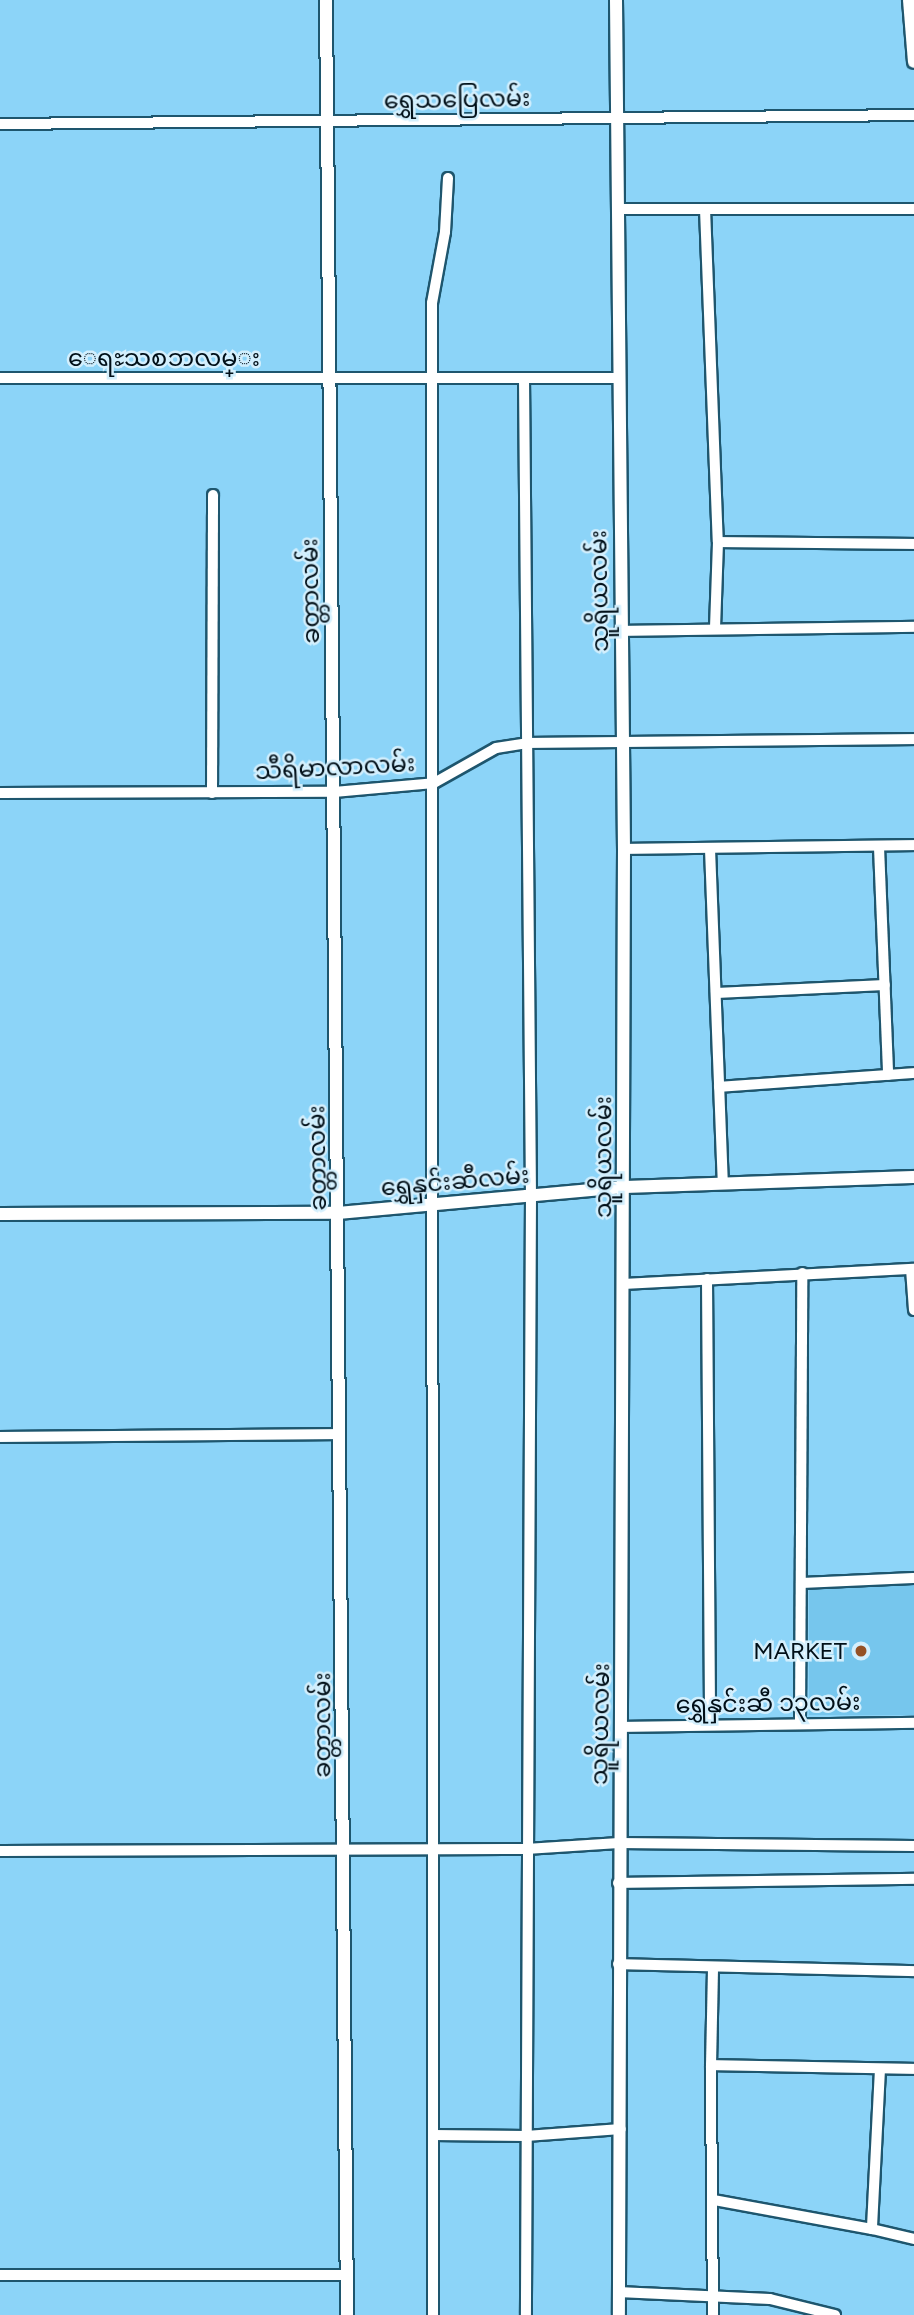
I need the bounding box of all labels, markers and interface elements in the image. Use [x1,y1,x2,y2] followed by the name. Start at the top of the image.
[383,83,531,115] street label: ရွှေသပြေလမ်း
[68,344,260,372] street label: ေရႊသစၥာလမ္း
[584,530,614,652] street label: သူရိယလမ်း
[295,538,325,644] street label: ခတ္တာလမ်း
[254,748,416,786] street label: သီရိမာလာလမ်း
[589,1096,617,1218] street label: သူရိယလမ်း
[302,1105,332,1211] street label: ခတ္တာလမ်း
[380,1160,530,1202] street label: ရွှေနှင်းဆီလမ်း
[753,1637,847,1665] place label: MARKET
[853,1643,869,1659] marker: MARKET
[585,1663,615,1785] street label: သူရိယလမ်း
[308,1672,336,1778] street label: ခတ္တာလမ်း
[675,1687,861,1719] street label: ရွှေနှင်းဆီ ၁၃လမ်း

